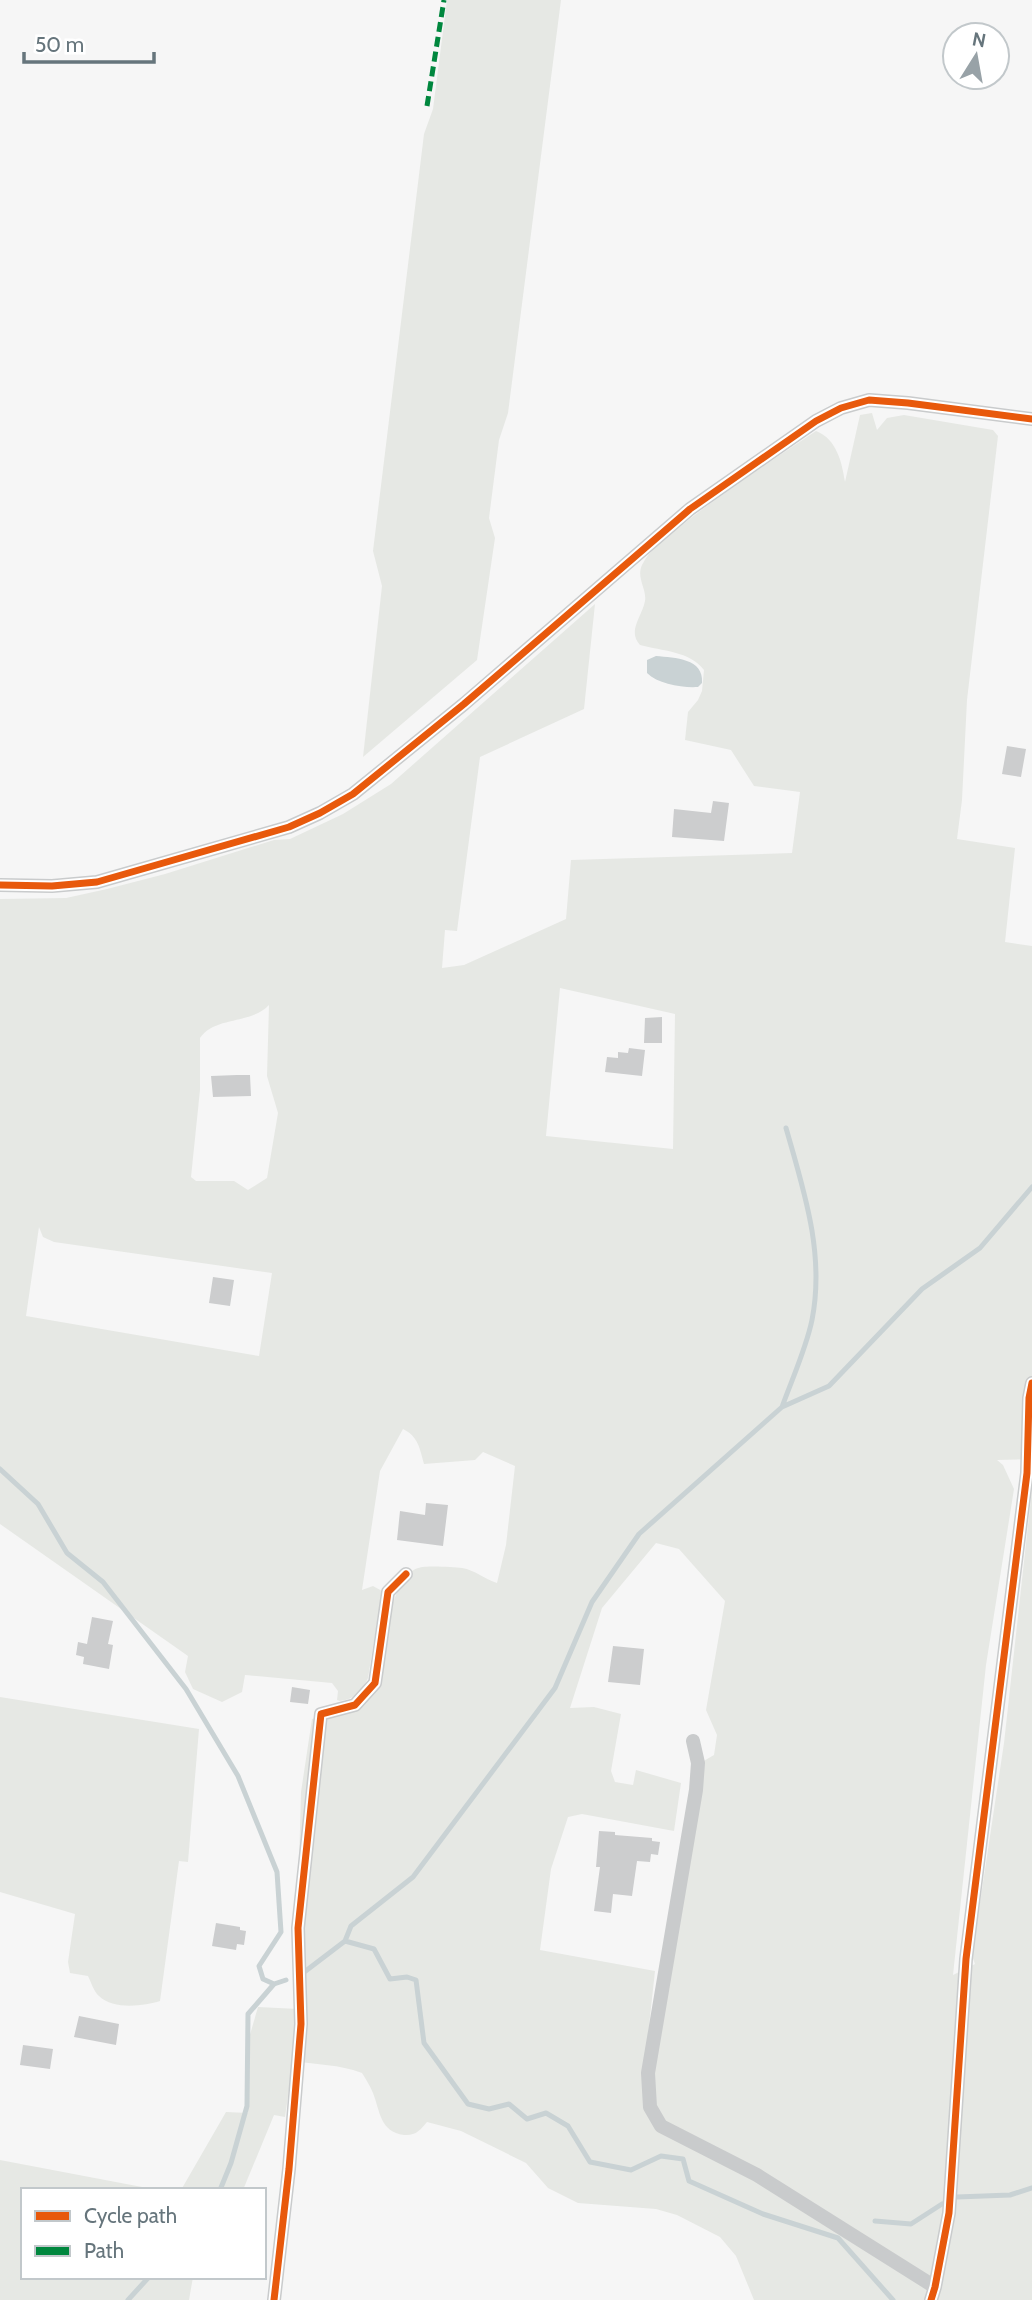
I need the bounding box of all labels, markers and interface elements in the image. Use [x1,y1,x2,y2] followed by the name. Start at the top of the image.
[24,21,154,65] scale bar
[941,21,1011,91] north arrow
[970,27,988,52] text: N
[35,32,84,57] text: 50 m
[21,2188,266,2279] legend
[84,2203,177,2228] text: Cycle path
[84,2238,124,2263] text: Path

